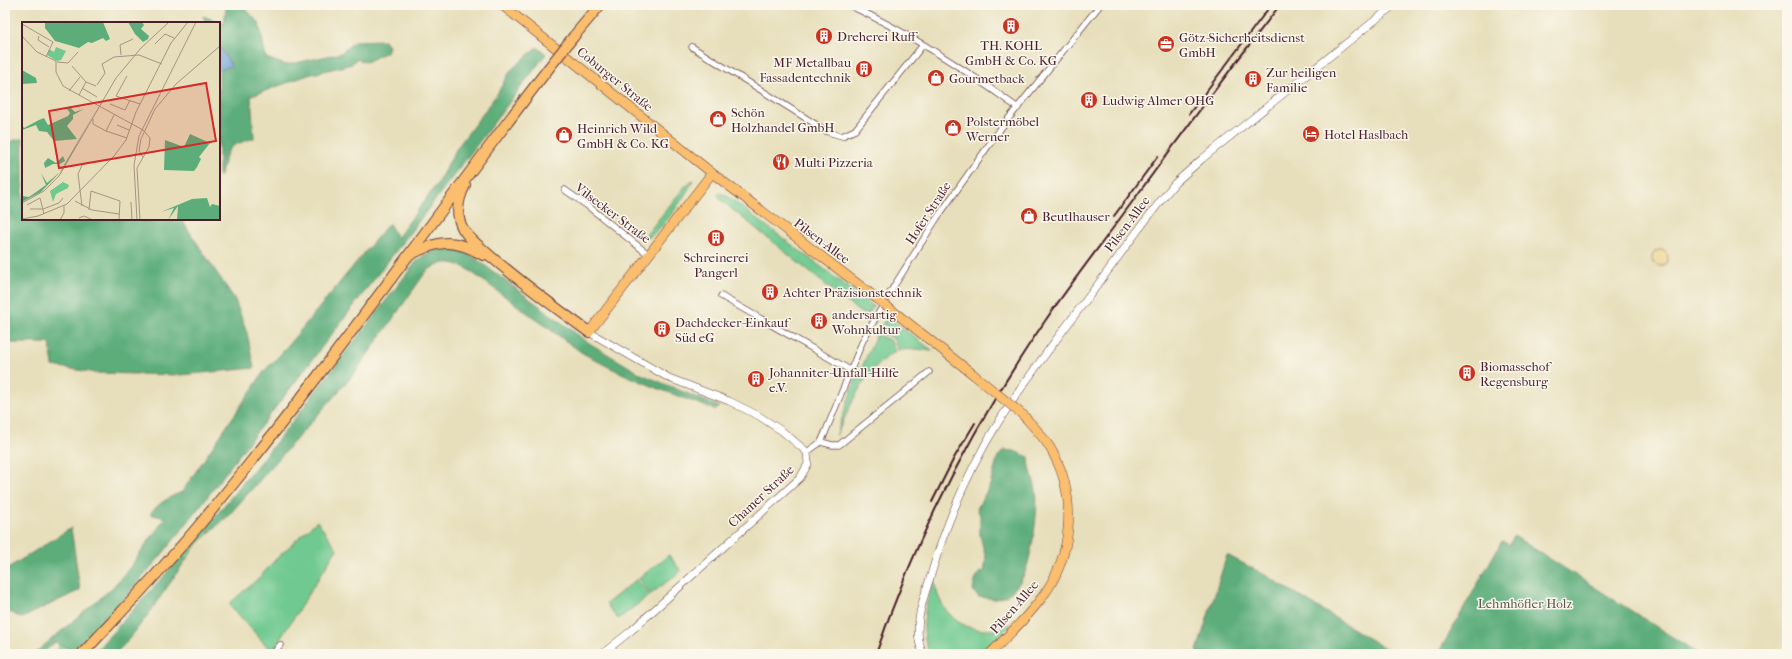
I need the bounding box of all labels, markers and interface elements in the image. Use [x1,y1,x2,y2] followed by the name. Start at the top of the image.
[1001,16,1021,36] building icon: TH. KOHL GmbH & Co. KG
[22,22,220,220] inset map
[814,26,834,46] building icon: Dreherei Ruff
[837,29,919,44] place label: Dreherei Ruff
[1179,30,1305,60] place label: Götz-Sicherheitsdienst GmbH
[1156,34,1176,54] office icon: Götz-Sicherheitsdienst GmbH
[965,38,1057,68] place label: TH. KOHL GmbH & Co. KG
[574,44,656,114] street label: Coburger Straße
[759,55,852,85] place label: MF Metallbau Fassadentechnik
[854,59,874,79] building icon: MF Metallbau Fassadentechnik
[1266,65,1337,95] place label: Zur heiligen Familie
[926,68,946,88] shop icon: Gourmetback
[1243,69,1263,89] building icon: Zur heiligen Familie
[949,71,1025,86] place label: Gourmetback
[1079,90,1099,110] building icon: Ludwig Almer OHG
[1102,93,1214,108] place label: Ludwig Almer OHG
[731,105,834,135] place label: Schön Holzhandel GmbH
[708,109,728,129] shop icon: Schön Holzhandel GmbH
[965,114,1040,144] place label: Polstermöbel Werner
[943,118,963,138] shop icon: Polstermöbel Werner
[577,121,669,151] place label: Heinrich Wild GmbH & Co. KG
[1301,124,1321,144] hotel icon: Hotel Haslbach
[554,125,574,145] shop icon: Heinrich Wild GmbH & Co. KG
[1324,127,1409,142] place label: Hotel Haslbach
[771,152,791,172] restaurant icon: Multi Pizzeria
[794,155,874,170] place label: Multi Pizzeria
[902,178,954,247] street label: Hofer Straße
[572,179,654,247] street label: Vilsecker Straße
[1101,193,1153,255] street label: Pilsen-Allee
[1019,206,1039,226] shop icon: Beutlhauser
[1042,209,1110,224] place label: Beutlhauser
[791,215,853,267] street label: Pilsen-Allee
[706,228,726,248] building icon: Schreinerei Pangerl
[683,250,749,280] place label: Schreinerei Pangerl
[760,282,780,302] building icon: Achter Präzisionstechnik
[782,285,922,300] place label: Achter Präzisionstechnik
[831,307,901,337] place label: andersartig Wohnkultur
[809,311,829,331] building icon: andersartig Wohnkultur
[675,315,791,345] place label: Dachdecker-Einkauf Süd eG
[652,319,672,339] building icon: Dachdecker-Einkauf Süd eG
[1480,359,1552,389] place label: Biomassehof Regensburg
[1457,363,1477,383] building icon: Biomassehof Regensburg
[768,365,900,395] place label: Johanniter-Unfall-Hilfe e.V.
[746,369,766,389] building icon: Johanniter-Unfall-Hilfe e.V.
[725,461,797,530] street label: Chamer Straße
[987,577,1042,637] street label: Pilsen-Allee
[1478,596,1572,611] park label: Lehmhöfler Holz

